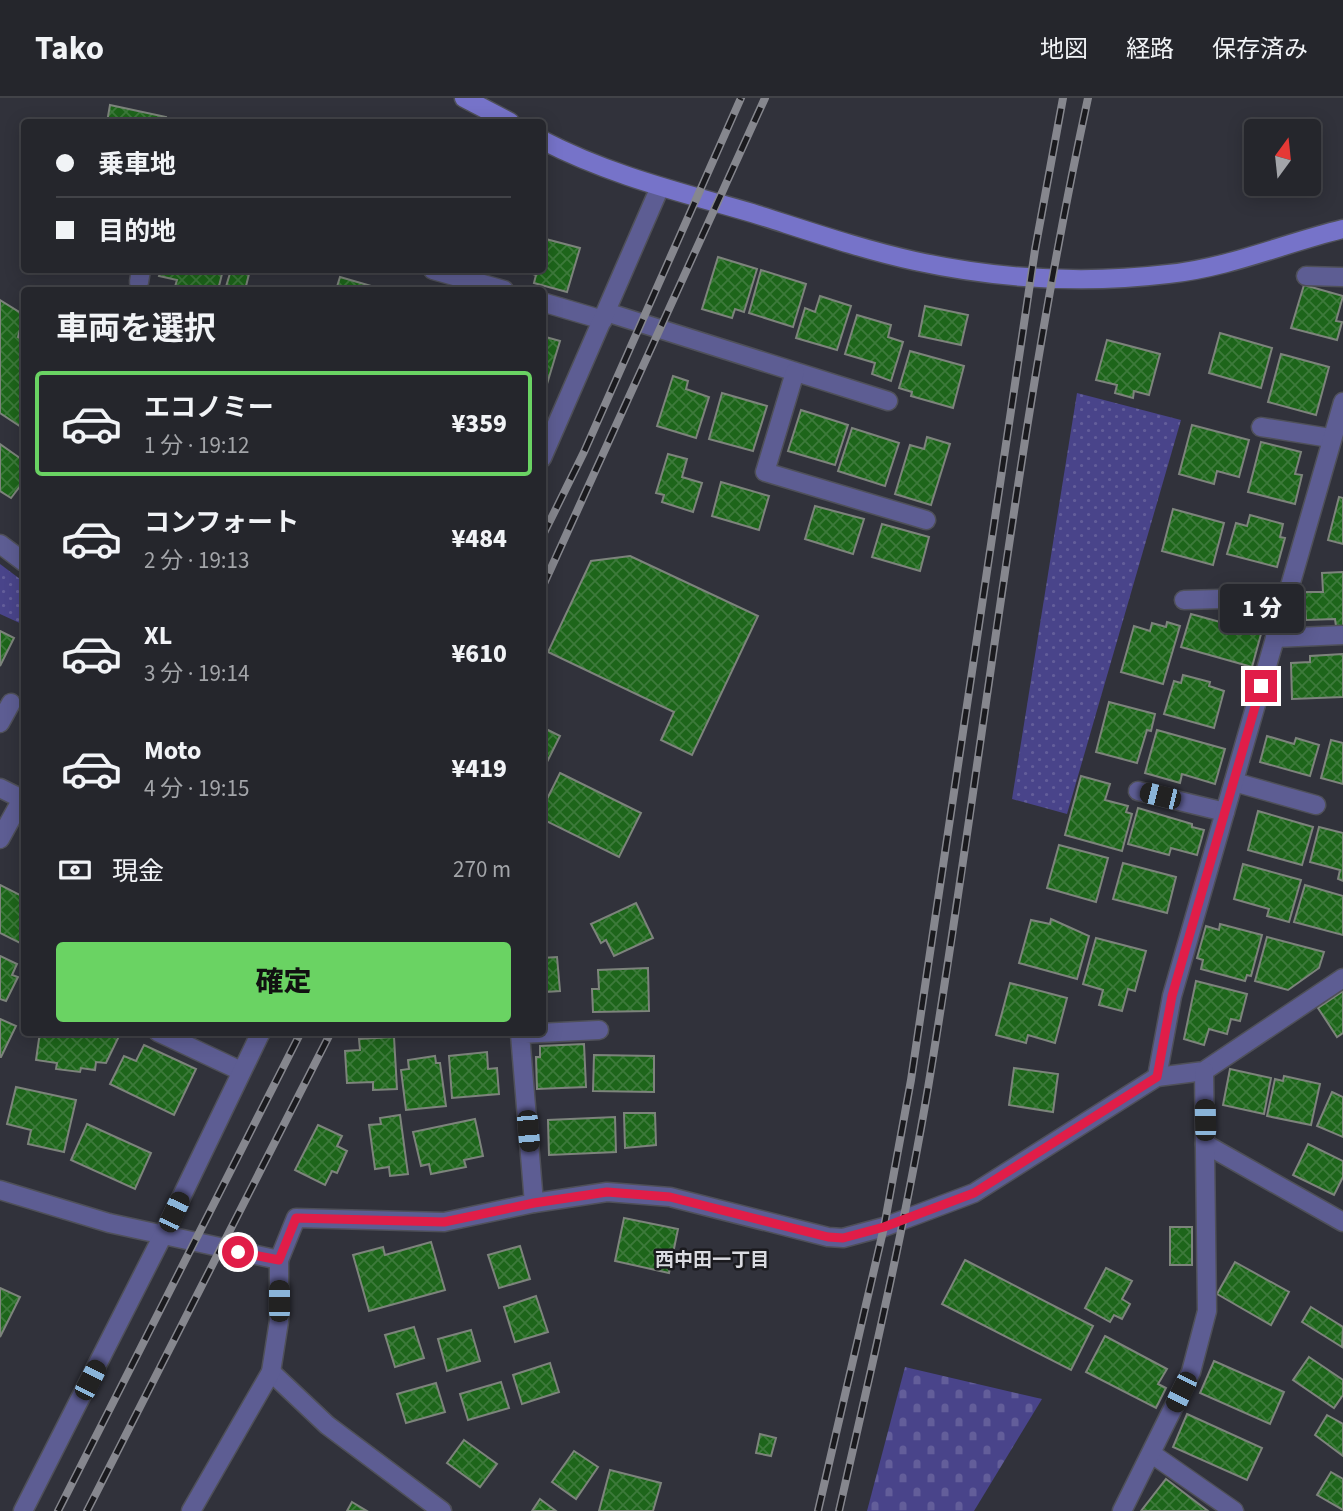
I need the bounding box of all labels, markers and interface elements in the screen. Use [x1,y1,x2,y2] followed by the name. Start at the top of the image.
[35,25,104,72] text: Tako
[1040,32,1088,67] text: 地図
[1126,32,1174,67] text: 経路
[1212,32,1308,67] text: 保存済み
[1244,119,1321,196] north arrow
[1244,119,1321,196] map controls
[98,146,176,183] text: 乗車地
[98,213,176,250] text: 目的地
[56,306,216,352] text: 車両を選択
[144,389,274,426] text: エコノミー
[60,392,123,455] icon: car
[451,405,507,442] text: ¥359
[144,429,249,462] text: 1 分 · 19:12
[144,504,299,541] text: コンフォート
[60,507,123,570] icon: car
[451,520,507,557] text: ¥484
[144,544,249,577] text: 2 分 · 19:13
[1219,584,1303,634] callout: 1 分
[1242,592,1282,625] text: 1 分
[144,617,172,654] text: XL
[60,622,123,685] icon: car
[451,635,507,672] text: ¥610
[144,657,249,690] text: 3 分 · 19:14
[1245,670,1277,702] route end
[144,732,201,769] text: Moto
[60,737,123,800] icon: car
[451,750,507,787] text: ¥419
[144,772,249,805] text: 4 分 · 19:15
[1138,781,1183,811] car
[56,851,94,889] icon: cash
[112,853,164,890] text: 現金
[453,853,511,886] text: 270 m
[56,942,511,1022] button: 確定
[1195,1099,1216,1141] car
[516,1109,541,1153] car
[156,1189,193,1235] car
[222,1236,254,1268] route start
[655,1247,769,1274] district label: 西中田一丁目
[269,1280,290,1322] car
[72,1357,109,1403] car
[1163,1369,1200,1415] car

